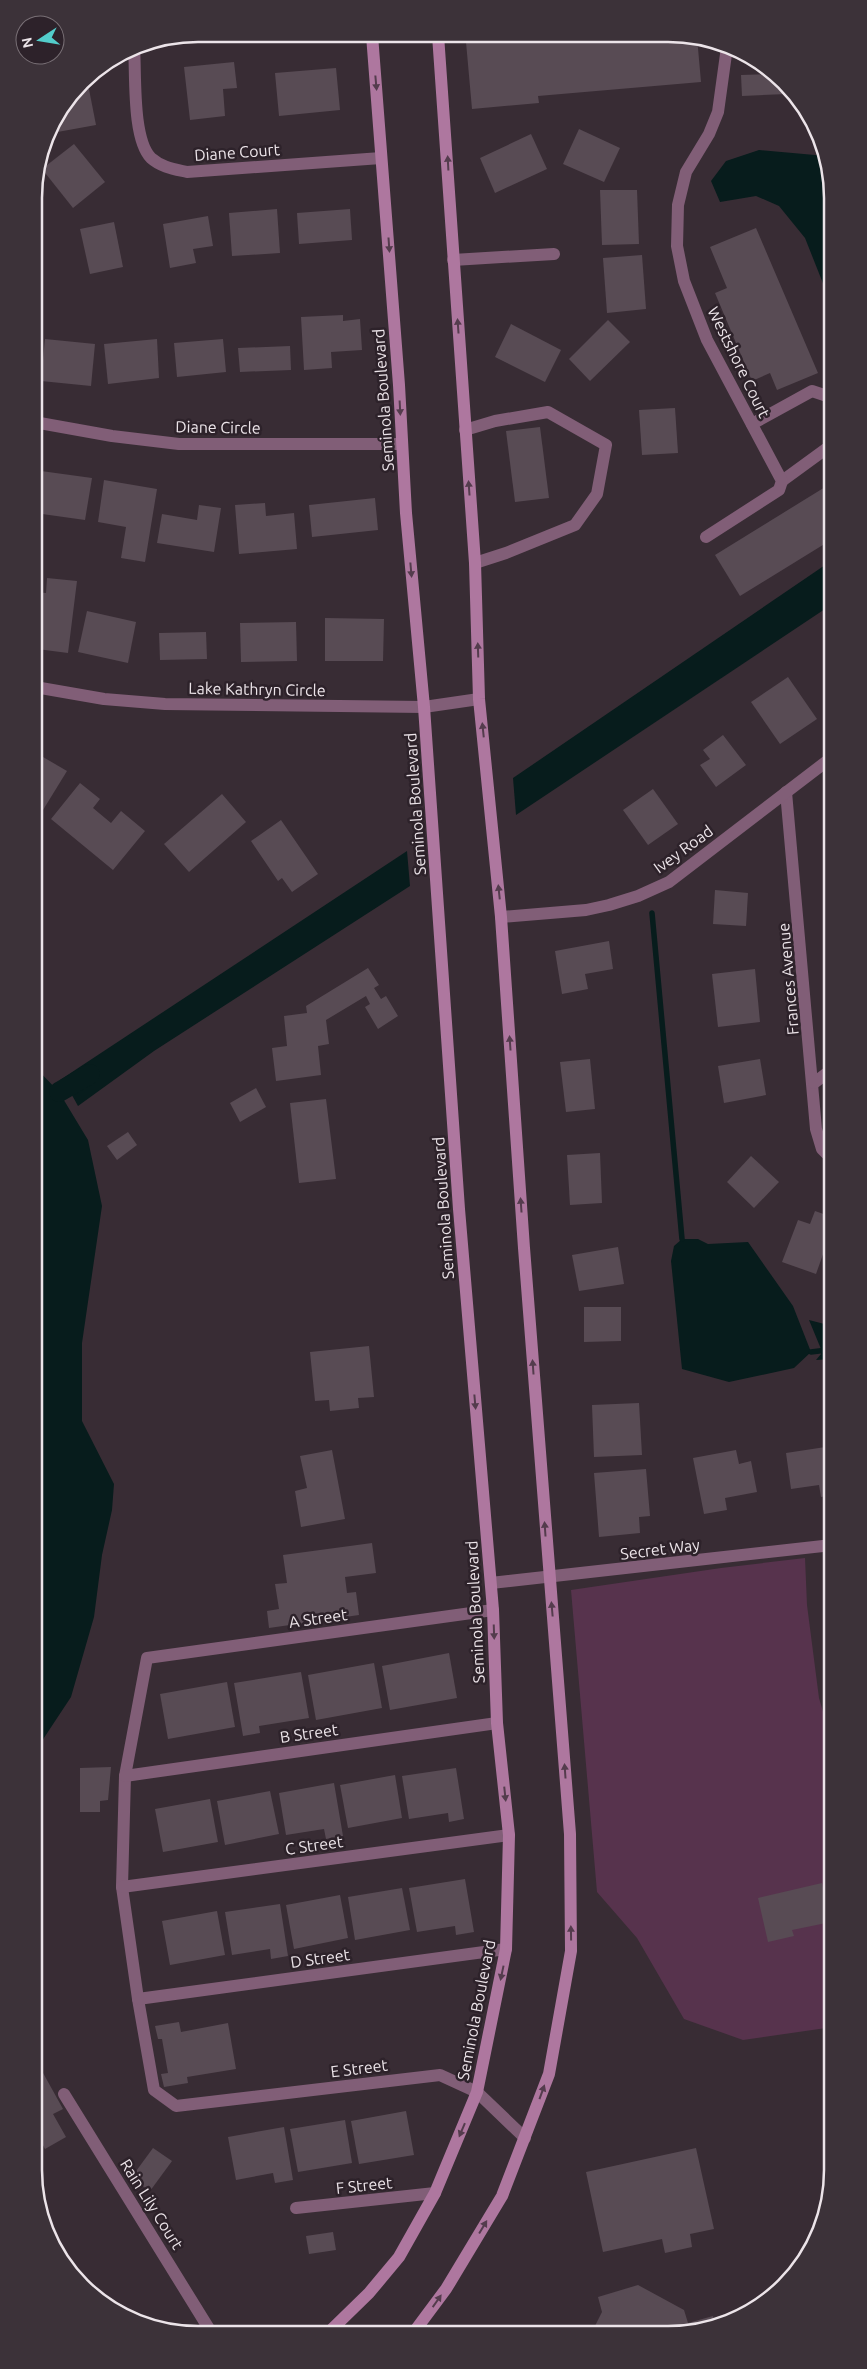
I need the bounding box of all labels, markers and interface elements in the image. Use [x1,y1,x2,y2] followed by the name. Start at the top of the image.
[15,15,65,65] north arrow
[18,36,36,49] text: N
[373,76,381,92] one-way arrow
[194,140,281,164] street label: Diane Court
[443,155,451,171] one-way arrow
[385,238,393,254] one-way arrow
[704,304,774,421] street label: Westshore Court
[453,317,461,333] one-way arrow
[369,328,397,472] street label: Seminola Boulevard
[397,400,405,416] one-way arrow
[175,417,261,437] street label: Diane Circle
[465,479,473,495] one-way arrow
[407,562,415,578] one-way arrow
[473,642,481,658] one-way arrow
[188,679,326,699] street label: Lake Kathryn Circle
[478,722,486,738] one-way arrow
[401,732,429,876] street label: Seminola Boulevard
[650,821,716,877] street label: Ivey Road
[495,884,503,900] one-way arrow
[774,922,802,1036] street label: Frances Avenue
[506,1035,514,1051] one-way arrow
[429,1136,457,1280] street label: Seminola Boulevard
[517,1197,525,1213] one-way arrow
[529,1359,537,1375] one-way arrow
[472,1395,480,1411] one-way arrow
[541,1521,549,1537] one-way arrow
[619,1535,701,1563] street label: Secret Way
[462,1540,488,1684] street label: Seminola Boulevard
[548,1600,556,1616] one-way arrow
[288,1605,349,1631] street label: A Street
[490,1624,498,1640] one-way arrow
[279,1720,340,1746] street label: B Street
[560,1762,568,1778] one-way arrow
[501,1786,509,1802] one-way arrow
[284,1832,345,1858] street label: C Street
[567,1925,575,1941] one-way arrow
[454,1938,498,2082] street label: Seminola Boulevard
[289,1945,351,1971] street label: D Street
[497,1965,505,1981] one-way arrow
[329,2055,389,2080] street label: E Street
[538,2084,546,2099] one-way arrow
[457,2123,465,2137] one-way arrow
[117,2156,187,2253] street label: Rain Lily Court
[335,2173,394,2197] street label: F Street
[479,2221,488,2234] one-way arrow
[432,2294,442,2308] one-way arrow

